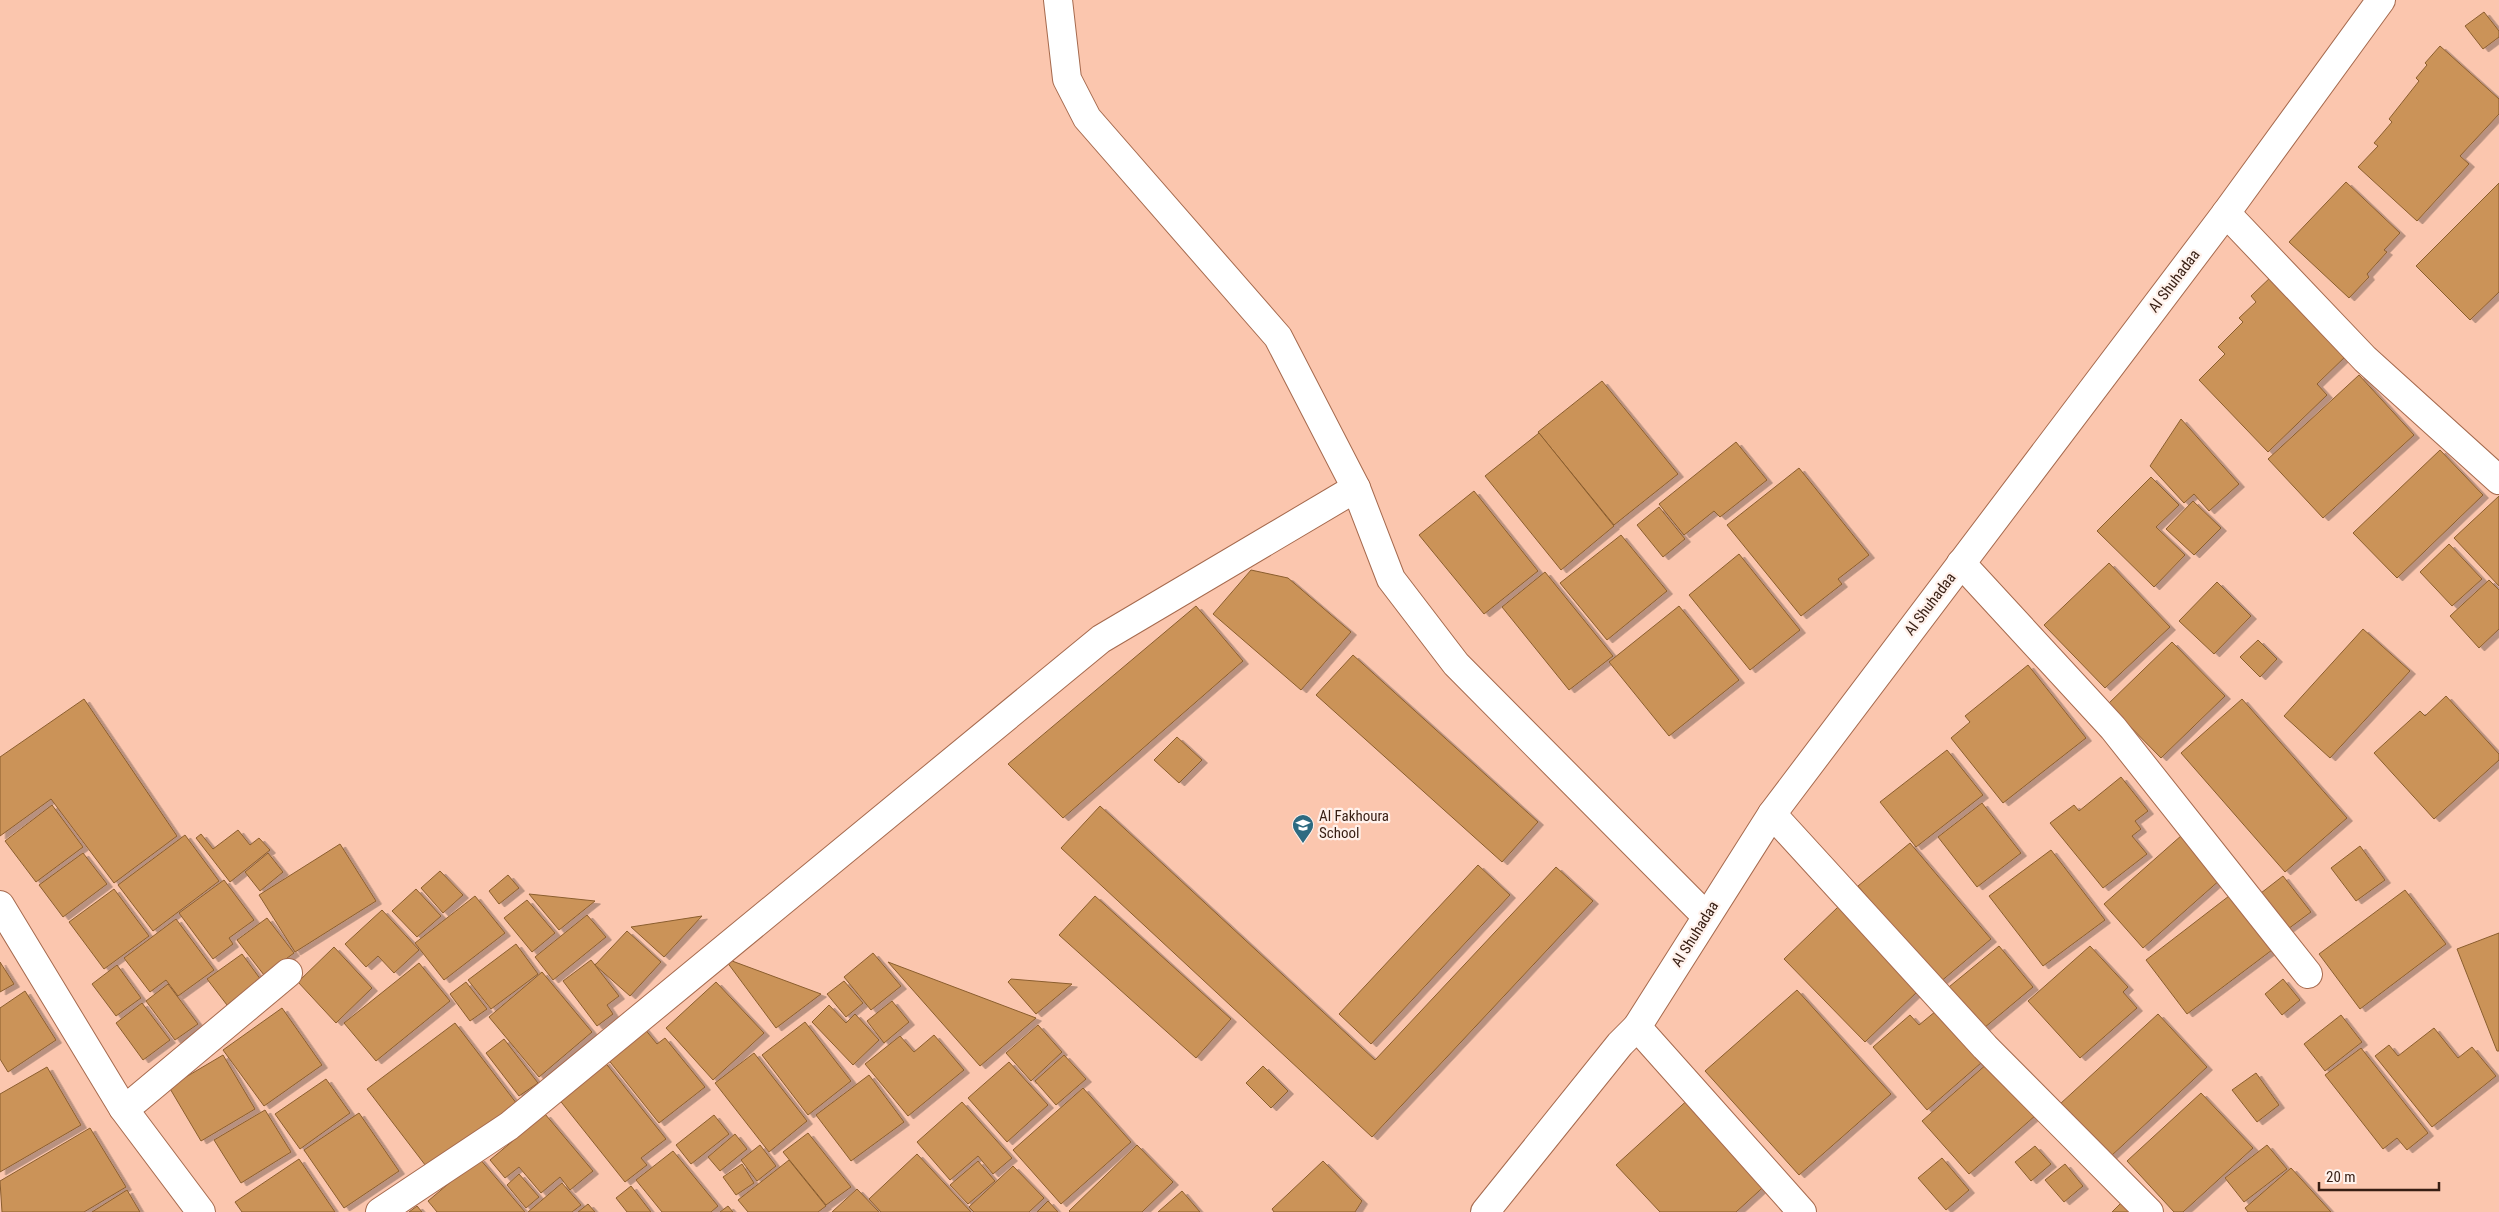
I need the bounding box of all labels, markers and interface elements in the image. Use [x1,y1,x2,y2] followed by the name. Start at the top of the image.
[2145,246,2203,316] street label: Al Shuhadaa
[1901,569,1959,639] street label: Al Shuhadaa
[1319,807,1389,842] place label: Al Fakhoura School
[1291,813,1315,844] school or university icon: Al Fakhoura School
[1668,898,1722,970] street label: Al Shuhadaa
[2319,1160,2439,1192] scale bar
[2326,1168,2356,1186] text: 20 m

